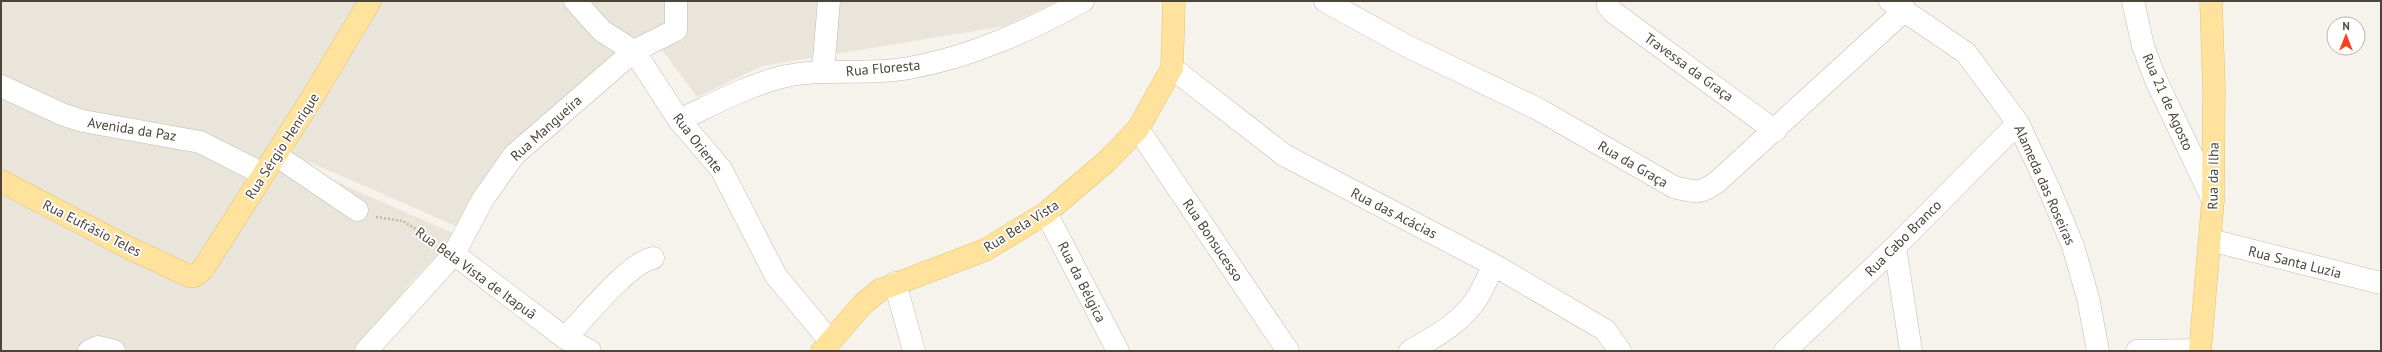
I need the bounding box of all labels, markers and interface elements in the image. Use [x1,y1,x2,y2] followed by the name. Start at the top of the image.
[2326,16,2366,56] north arrow
[2342,19,2350,33] text: N
[1641,29,1737,105] street label: Travessa da Graça
[2139,51,2197,153] street label: Rua 21 de Agosto
[845,56,921,80] street label: Rua Floresta
[241,89,323,203] street label: Rua Sérgio Henrique
[507,91,585,165] street label: Rua Mangueira
[669,109,727,177] street label: Rua Oriente
[86,113,178,145] street label: Avenida da Paz
[2010,122,2080,248] street label: Alameda das Roseiras
[1595,137,1671,191] street label: Rua da Graça
[2203,142,2223,210] street label: Rua da Ilha
[1348,184,1440,242] street label: Rua das Acácias
[40,195,144,261] street label: Rua Eufrãsio Teles
[1179,195,1247,285] street label: Rua Bonsucesso
[980,196,1062,256] street label: Rua Bela Vista
[1861,196,1945,280] street label: Rua Cabo Branco
[412,223,540,323] street label: Rua Bela Vista de Itapuã
[1054,238,1110,326] street label: Rua da Bélgica
[2247,242,2343,282] street label: Rua Santa Luzia

